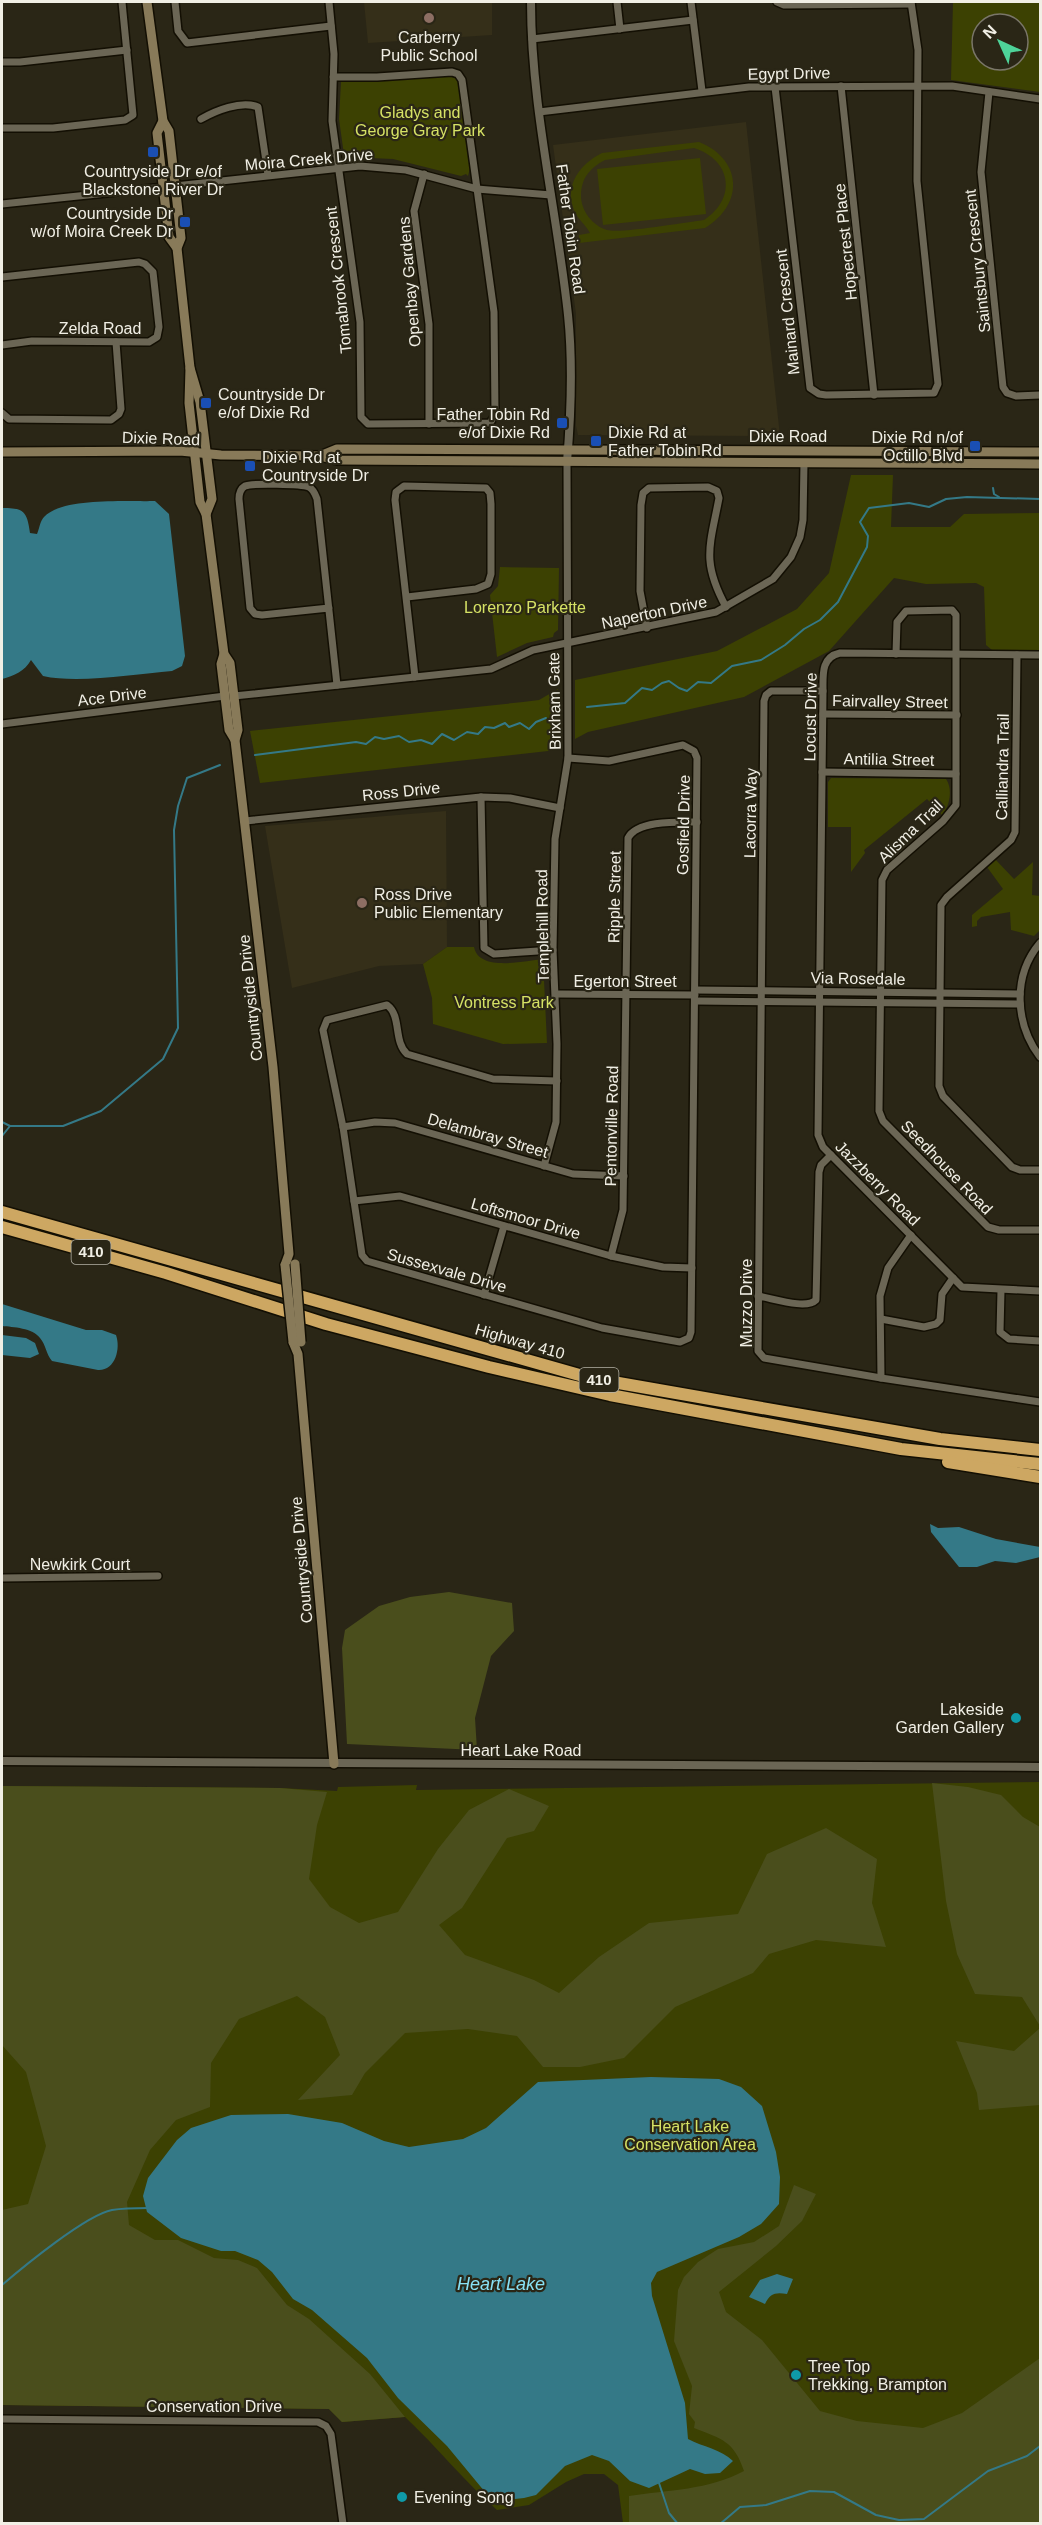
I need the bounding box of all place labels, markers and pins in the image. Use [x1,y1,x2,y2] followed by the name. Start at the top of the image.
[422,11,436,25] marker: Carberry Public School
[381,29,477,64] place label: Carberry Public School
[146,145,160,159] marker: Countryside Dr e/of Blackstone River Dr
[82,163,224,198] place label: Countryside Dr e/of Blackstone River Dr
[30,205,174,240] place label: Countryside Dr w/of Moira Creek Dr
[178,215,192,229] marker: Countryside Dr w/of Moira Creek Dr
[218,386,325,421] place label: Countryside Dr e/of Dixie Rd
[199,396,213,410] marker: Countryside Dr e/of Dixie Rd
[436,406,550,441] place label: Father Tobin Rd e/of Dixie Rd
[555,416,569,430] marker: Father Tobin Rd e/of Dixie Rd
[608,424,722,459] place label: Dixie Rd at Father Tobin Rd
[871,429,964,464] place label: Dixie Rd n/of Octillo Blvd
[589,434,603,448] marker: Dixie Rd at Father Tobin Rd
[968,439,982,453] marker: Dixie Rd n/of Octillo Blvd
[262,449,369,484] place label: Dixie Rd at Countryside Dr
[243,459,257,473] marker: Dixie Rd at Countryside Dr
[374,886,503,921] place label: Ross Drive Public Elementary
[355,896,369,910] marker: Ross Drive Public Elementary
[896,1701,1004,1736] place label: Lakeside Garden Gallery
[1009,1711,1023,1725] marker: Lakeside Garden Gallery
[808,2358,947,2393] place label: Tree Top Trekking, Brampton
[789,2368,803,2382] marker: Tree Top Trekking, Brampton
[414,2489,514,2506] place label: Evening Song
[395,2490,409,2504] marker: Evening Song

